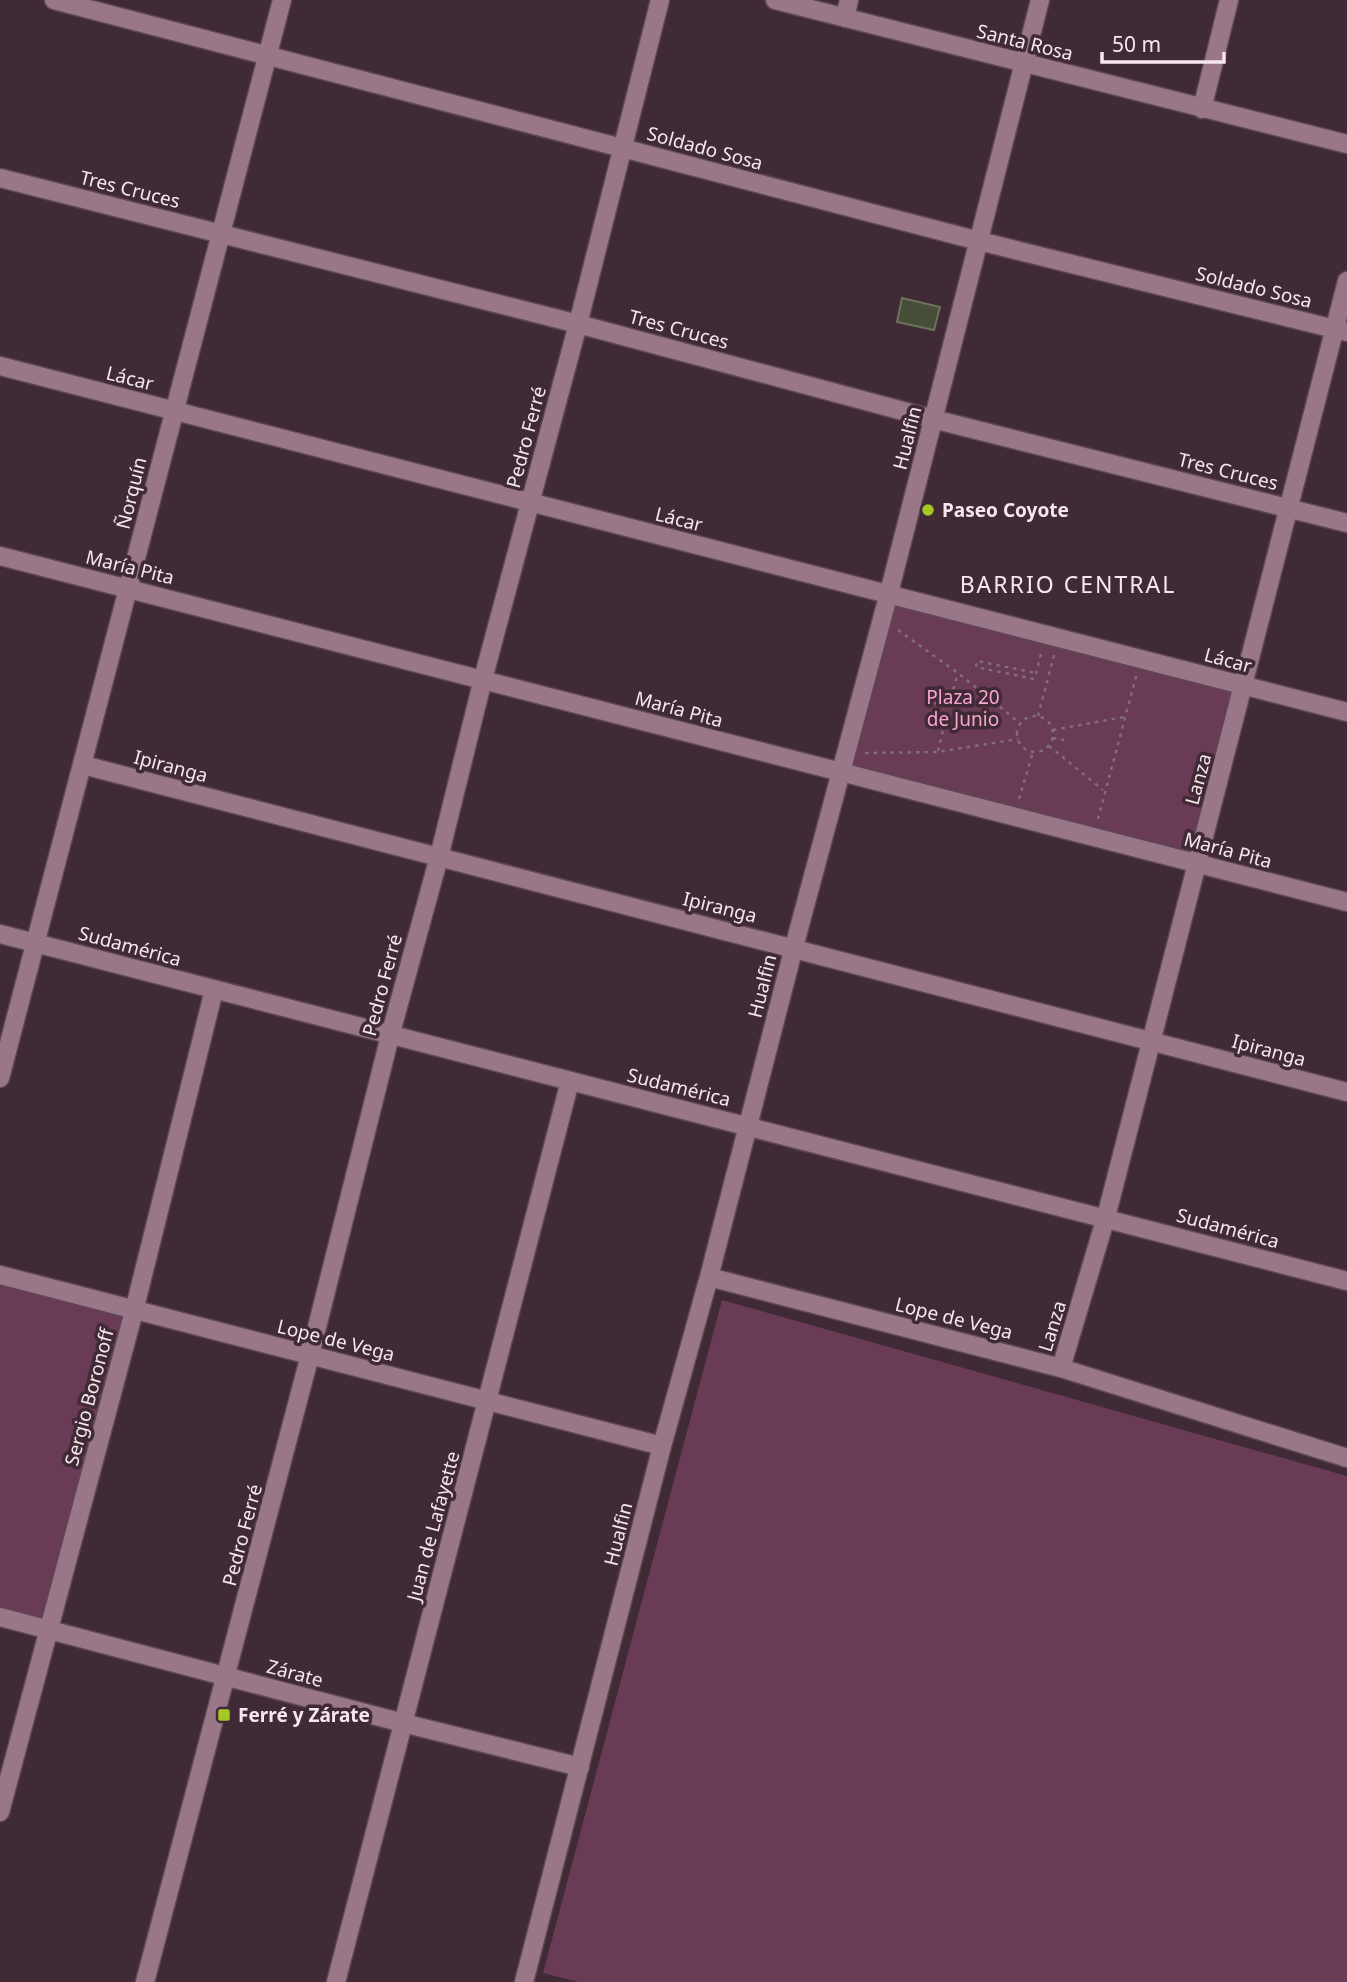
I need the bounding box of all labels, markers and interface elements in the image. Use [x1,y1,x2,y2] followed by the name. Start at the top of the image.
[974,17,1076,67] street label: Santa Rosa
[1102,21,1224,65] scale bar
[1112,30,1161,58] text: 50 m
[644,120,766,176] street label: Soldado Sosa
[77,164,183,214] street label: Tres Cruces
[1193,260,1315,314] street label: Soldado Sosa
[626,303,732,355] street label: Tres Cruces
[103,360,157,396] street label: Lácar
[500,383,552,491] street label: Pedro Ferré
[887,404,927,472] street label: Hualfin
[1175,446,1281,496] street label: Tres Cruces
[109,454,153,532] street label: Ñorquín
[942,497,1069,523] place label: Paseo Coyote
[652,501,706,537] street label: Lácar
[920,502,936,518] marker: Paseo Coyote
[83,543,177,591] street label: María Pita
[960,568,1176,600] district label: BARRIO CENTRAL
[1201,641,1255,679] street label: Lácar
[926,684,1000,732] park label: Plaza 20 de Junio
[632,685,726,733] street label: María Pita
[131,744,211,788] street label: Ipiranga
[1179,751,1217,807] street label: Lanza
[1181,826,1275,874] street label: María Pita
[680,885,760,929] street label: Ipiranga
[76,920,184,972] street label: Sudamérica
[356,931,408,1039] street label: Pedro Ferré
[742,952,782,1020] street label: Hualfin
[1229,1028,1309,1072] street label: Ipiranga
[625,1062,733,1112] street label: Sudamérica
[1174,1202,1282,1254] street label: Sudamérica
[893,1291,1015,1345] street label: Lope de Vega
[1032,1297,1072,1355] street label: Lanza
[275,1313,397,1367] street label: Lope de Vega
[58,1325,120,1468] street label: Sergio Boronoff
[400,1448,466,1606] street label: Juan de Lafayette
[216,1481,268,1589] street label: Pedro Ferré
[598,1500,638,1568] street label: Hualfin
[264,1653,326,1693] street label: Zárate
[238,1702,370,1728] place label: Ferré y Zárate
[216,1707,232,1723] marker: Ferré y Zárate

